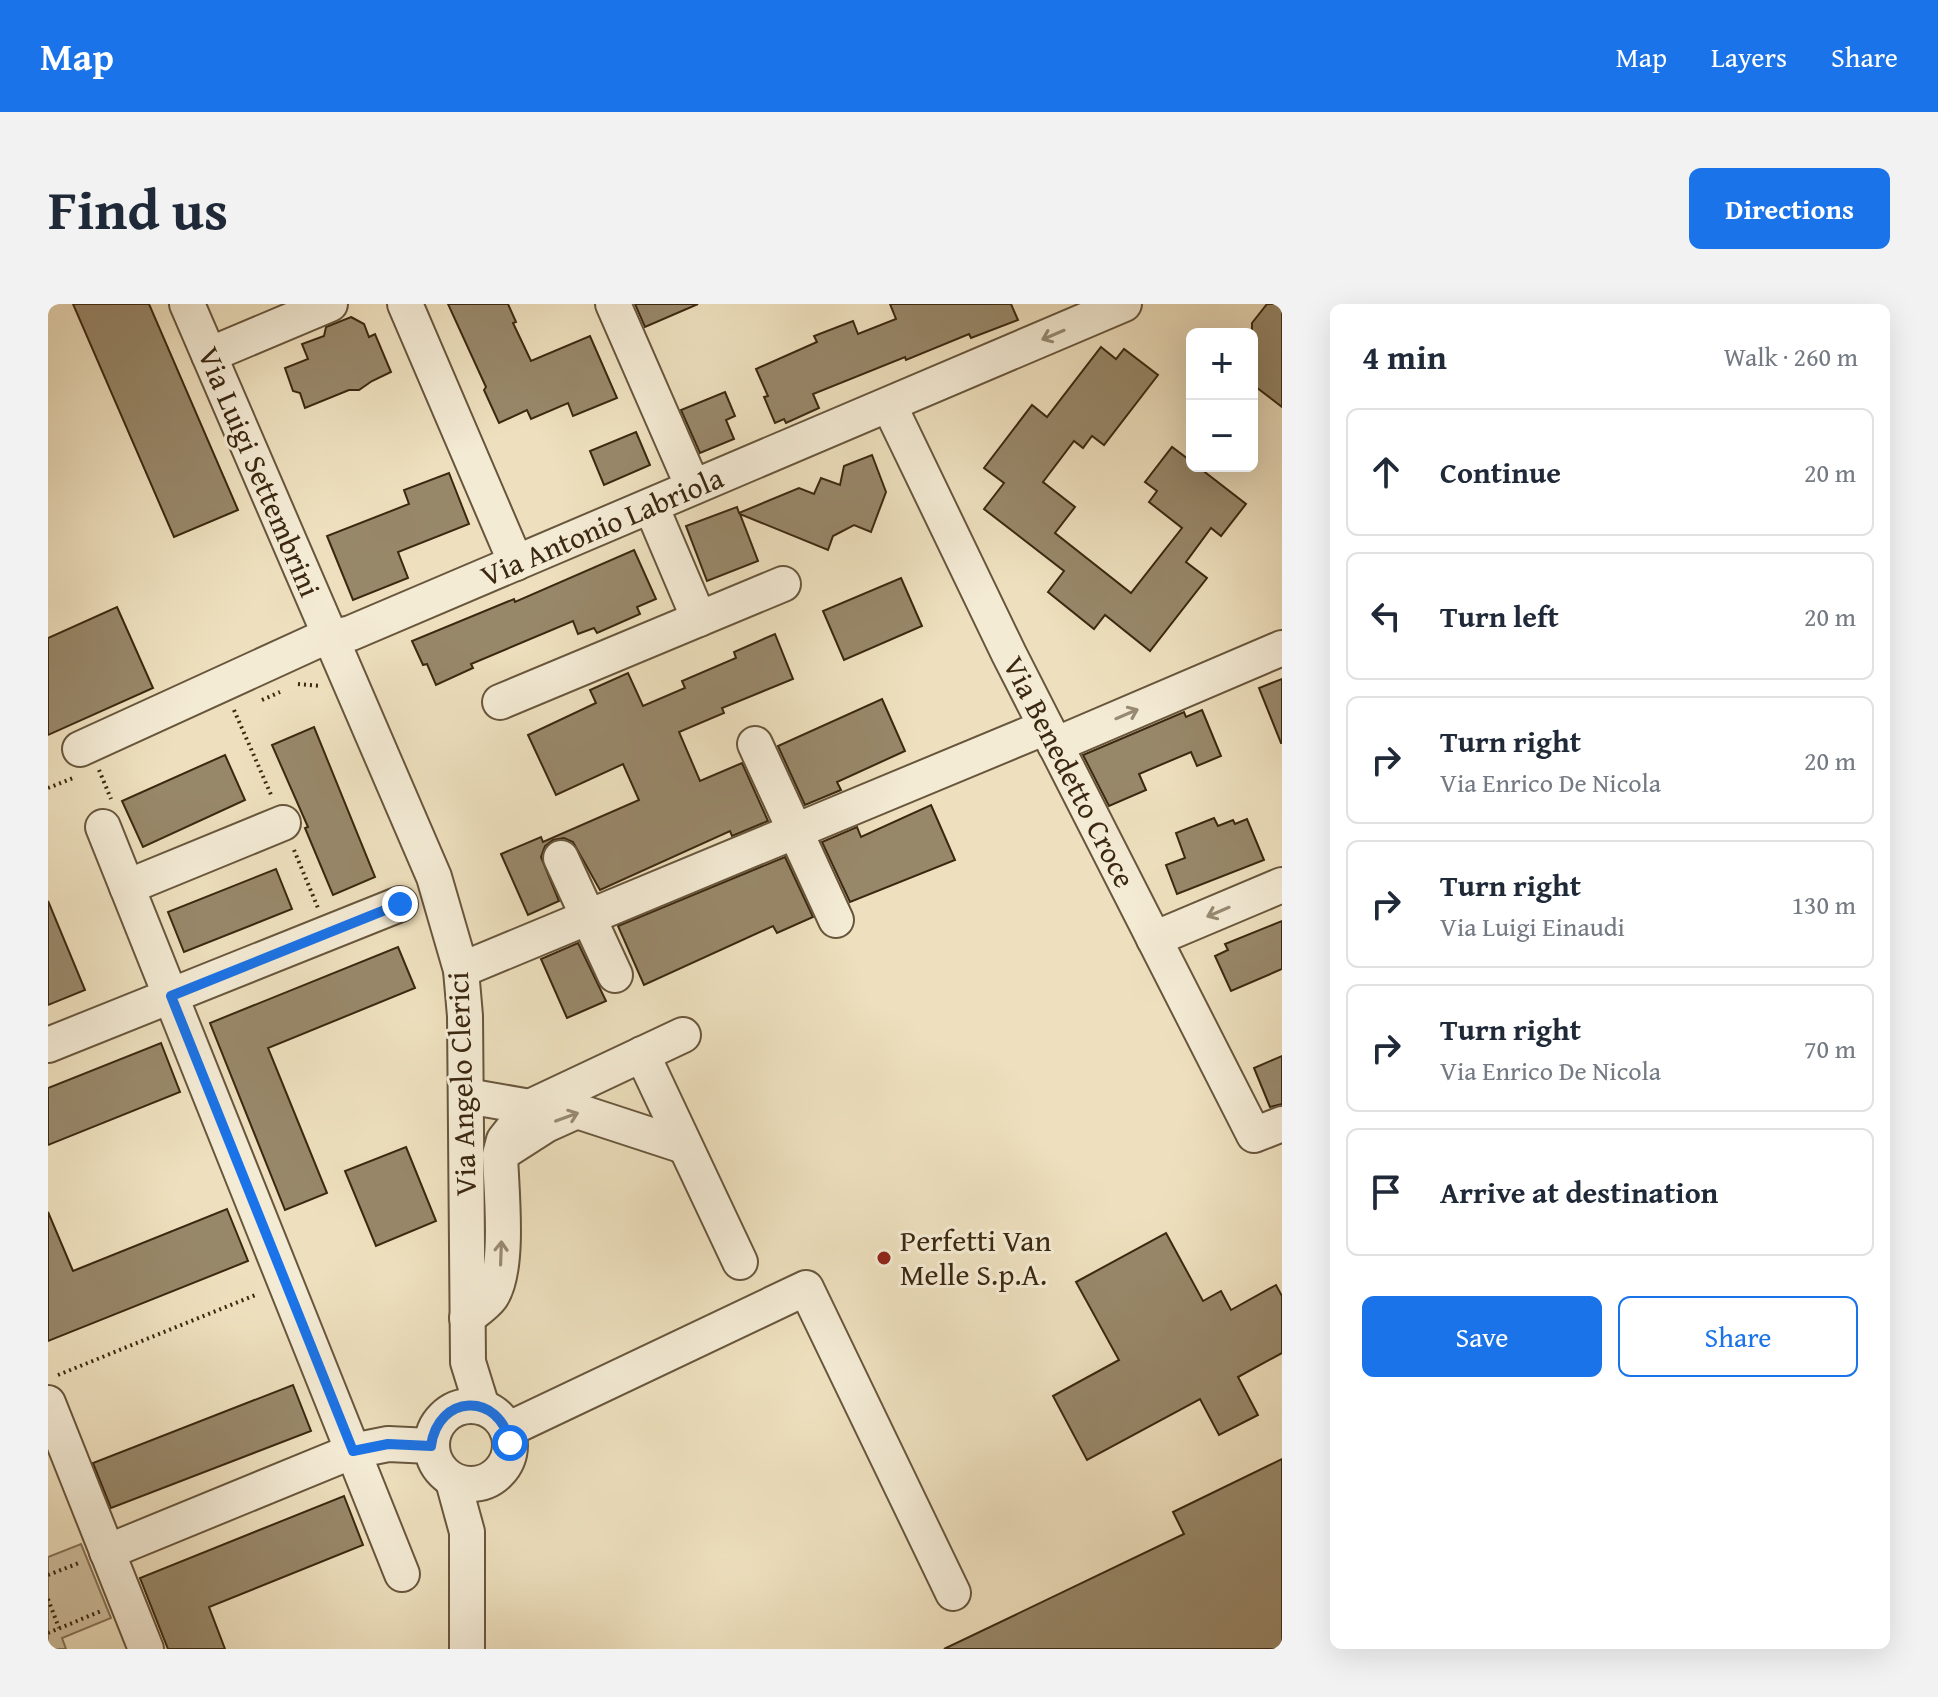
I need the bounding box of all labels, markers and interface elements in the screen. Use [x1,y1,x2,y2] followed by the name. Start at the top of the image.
[40,28,114,84] text: Map
[1616,36,1667,77] text: Map
[1711,36,1787,77] text: Layers
[1831,36,1898,77] text: Share
[48,167,228,250] text: Find us
[1689,168,1890,249] button: Directions
[1041,328,1066,343] one-way arrow
[1186,328,1258,472] map controls
[1186,328,1258,400] button: +
[1362,332,1447,381] text: 4 min
[1724,337,1858,376] text: Walk · 260 m
[187,340,333,604] street label: Via Luigi Settembrini
[1186,400,1258,472] button: −
[1364,450,1408,494] icon: ahead
[1440,450,1561,494] text: Continue
[1804,453,1856,492] text: 20 m
[473,455,730,597] street label: Via Antonio Labriola
[1364,594,1408,638] icon: left
[1440,594,1559,638] text: Turn left
[1804,597,1856,636] text: 20 m
[992,648,1147,895] street label: Via Benedetto Croce
[1114,706,1139,721] one-way arrow
[1440,719,1581,763] text: Turn right
[1364,738,1408,782] icon: right
[1804,741,1856,780] text: 20 m
[1440,763,1661,802] text: Via Enrico De Nicola
[1440,863,1581,907] text: Turn right
[1364,882,1408,926] icon: right
[1791,885,1856,924] text: 130 m
[382,886,418,922] route end
[1206,905,1231,920] one-way arrow
[1440,907,1625,946] text: Via Luigi Einaudi
[435,971,487,1197] street label: Via Angelo Clerici
[1440,1007,1581,1051] text: Turn right
[1364,1026,1408,1070] icon: right
[1804,1029,1856,1068] text: 70 m
[1440,1051,1661,1090] text: Via Enrico De Nicola
[555,1108,579,1123] one-way arrow
[1364,1170,1408,1214] icon: arrive
[1440,1170,1718,1214] text: Arrive at destination
[900,1218,1052,1296] place label: Perfetti Van Melle S.p.A.
[494,1240,509,1267] one-way arrow
[875,1249,893,1267] marker: Perfetti Van Melle S.p.A.
[1362,1296,1602,1377] button: Save
[1618,1296,1858,1377] button: Share
[492,1425,528,1461] route start

